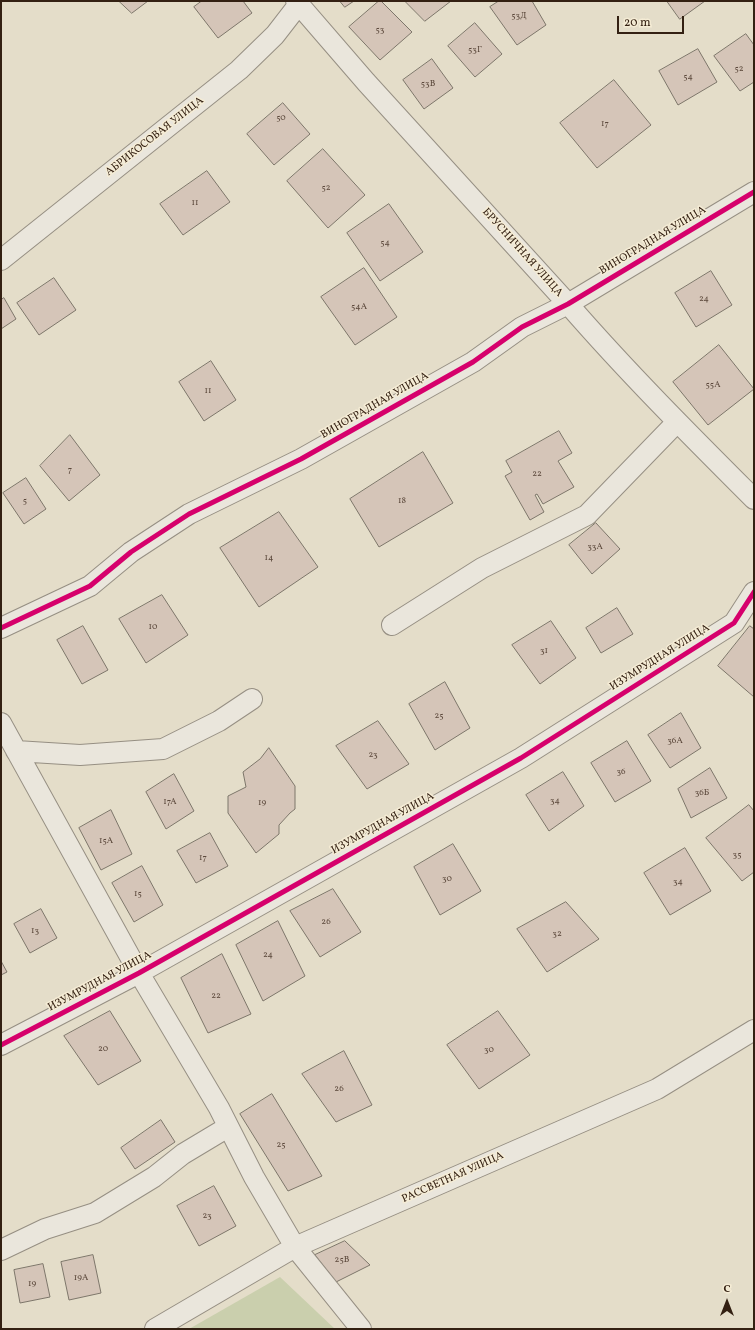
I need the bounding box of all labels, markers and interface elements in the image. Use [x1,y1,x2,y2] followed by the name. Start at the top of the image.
[619,8,686,34] scale bar
[511,11,527,21] house number: 53Д
[624,15,651,31] text: 20 m
[376,25,384,35] house number: 53
[468,45,482,55] house number: 53Г
[734,64,744,74] house number: 52
[683,72,693,82] house number: 54
[421,79,435,89] house number: 53В
[103,95,207,179] street label: АБРИКОСОВАЯ УЛИЦА
[276,113,286,123] house number: 50
[601,119,609,129] house number: 17
[321,183,331,193] house number: 52
[192,198,198,208] house number: 11
[597,204,709,278] street label: ВИНОГРАДНАЯ УЛИЦА
[479,206,565,300] street label: БРУСНИЧНАЯ УЛИЦА
[380,238,390,248] house number: 54
[699,294,709,304] house number: 24
[351,302,367,312] house number: 54А
[319,370,431,442] street label: ВИНОГРАДНАЯ УЛИЦА
[706,380,720,390] house number: 55А
[205,386,211,396] house number: 11
[68,465,72,475] house number: 7
[532,469,542,479] house number: 22
[23,496,27,506] house number: 5
[398,496,406,506] house number: 18
[587,542,603,552] house number: 33А
[265,553,273,563] house number: 14
[149,622,157,632] house number: 10
[608,622,712,694] street label: ИЗУМРУДНАЯ УЛИЦА
[540,646,548,656] house number: 31
[434,711,444,721] house number: 25
[667,736,683,746] house number: 36А
[368,750,378,760] house number: 23
[616,767,626,777] house number: 36
[695,788,709,798] house number: 36Б
[329,790,437,858] street label: ИЗУМРУДНАЯ УЛИЦА
[550,796,560,806] house number: 34
[163,797,177,807] house number: 17А
[258,798,266,808] house number: 19
[99,836,113,846] house number: 15А
[733,850,741,860] house number: 35
[199,853,207,863] house number: 17
[442,874,452,884] house number: 30
[673,877,683,887] house number: 34
[134,889,142,899] house number: 15
[321,917,331,927] house number: 26
[31,926,39,936] house number: 13
[552,929,562,939] house number: 32
[46,949,154,1015] street label: ИЗУМРУДНАЯ УЛИЦА
[263,950,273,960] house number: 24
[211,991,221,1001] house number: 22
[98,1044,108,1054] house number: 20
[484,1045,494,1055] house number: 30
[334,1084,344,1094] house number: 26
[276,1140,286,1150] house number: 25
[400,1150,506,1206] street label: РАССВЕТНАЯ УЛИЦА
[202,1211,212,1221] house number: 23
[335,1255,349,1265] house number: 25В
[74,1273,88,1283] house number: 19А
[28,1279,36,1289] house number: 19
[707,1282,747,1322] north arrow
[723,1282,731,1297] text: С

